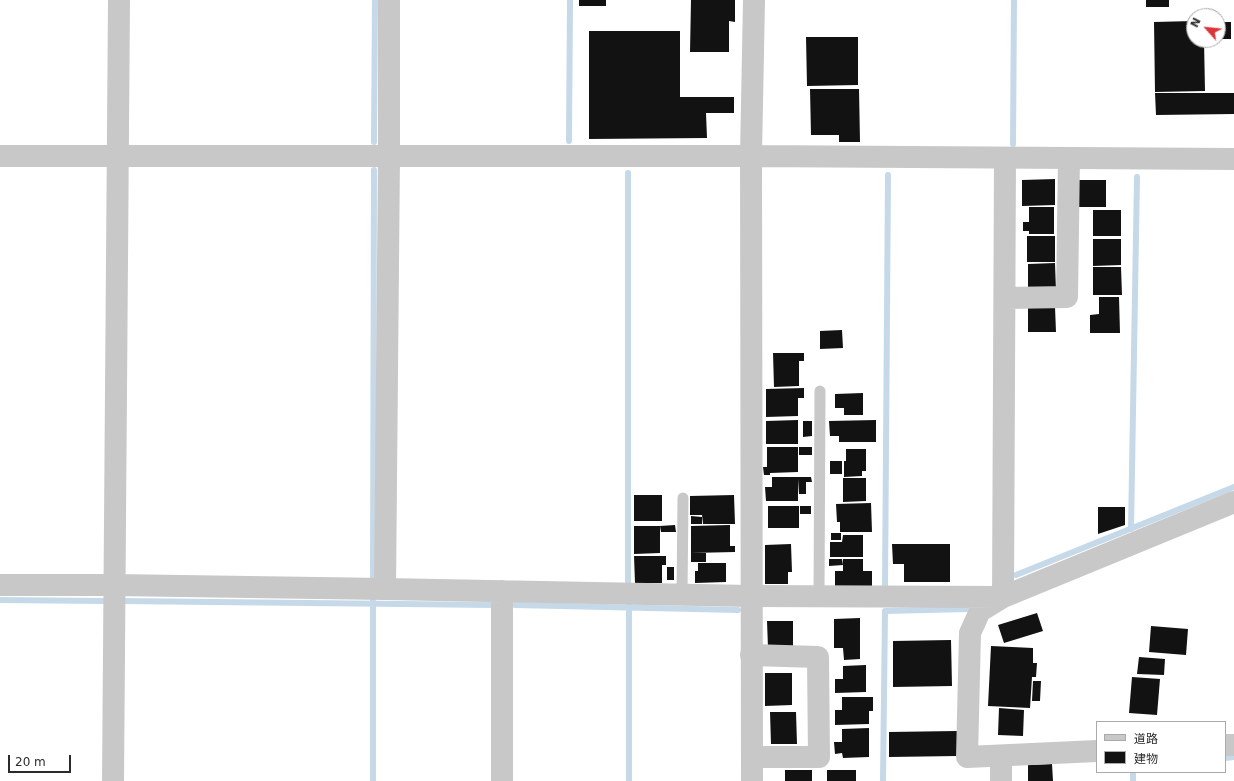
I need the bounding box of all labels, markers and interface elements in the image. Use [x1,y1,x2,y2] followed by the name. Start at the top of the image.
[1186,8,1226,48] north arrow
[1188,16,1204,30] text: N
[1096,721,1226,773] legend
[1134,732,1158,746] text: 道路
[10,747,73,773] scale bar
[1134,752,1158,766] text: 建物
[15,755,46,769] text: 20 m

